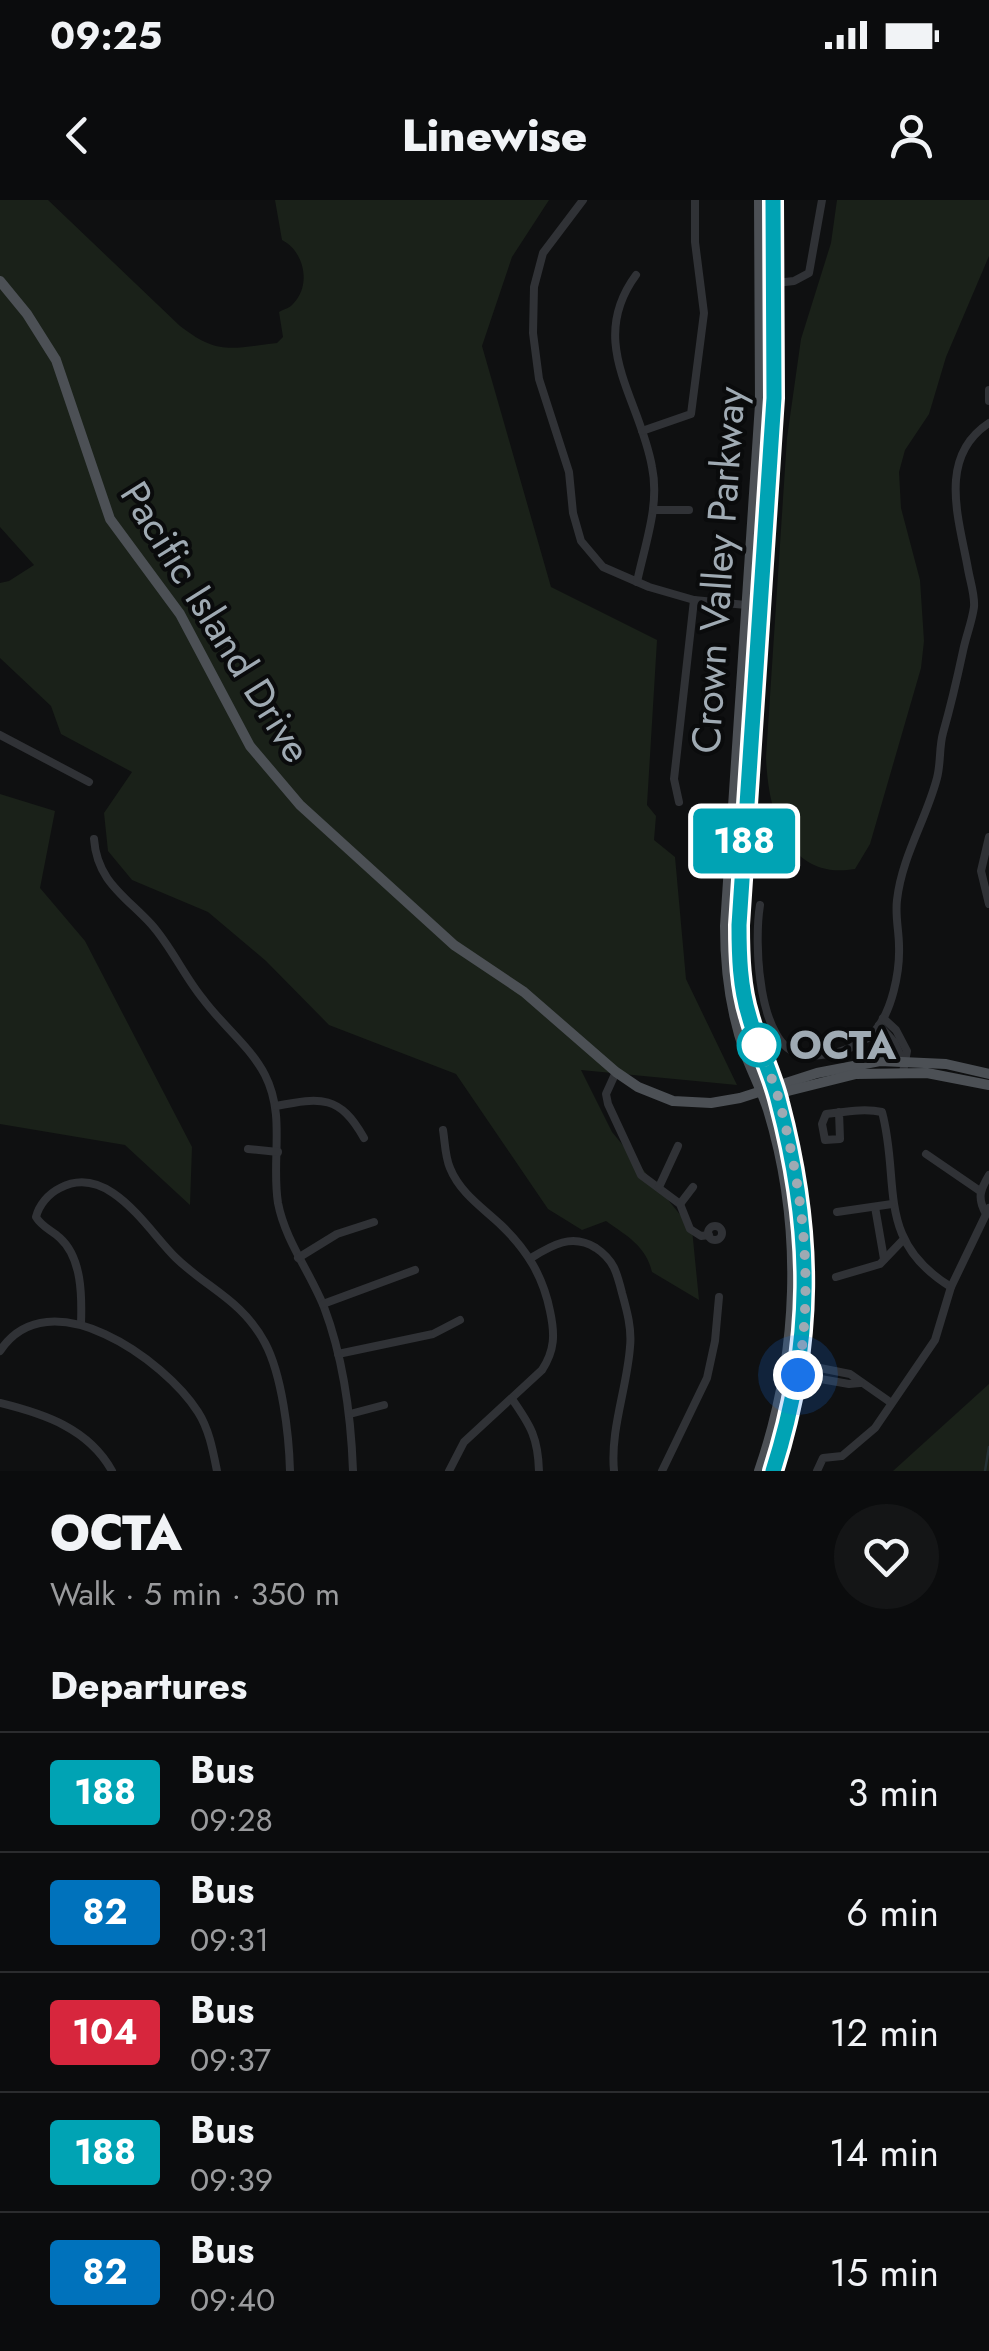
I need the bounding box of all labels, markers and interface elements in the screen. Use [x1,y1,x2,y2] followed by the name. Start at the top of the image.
[50,8,162,63] text: 09:25
[402,103,587,168] text: Linewise
[50,108,105,163] icon: back
[884,108,939,163] icon: person
[676,384,760,755] street label: Crown Valley Parkway
[106,470,326,774] street label: Pacific Island Drive
[686,808,802,874] line badge: 188
[713,816,775,866] text: 188
[789,1016,897,1074] place label: OCTA
[738,1024,780,1066] marker: OCTA
[773,1350,823,1400] your location
[50,1499,182,1568] text: OCTA
[834,1504,939,1609] button: heart
[50,1571,340,1617] text: Walk · 5 min · 350 m
[50,1658,247,1713] text: Departures
[190,1742,254,1797] text: Bus
[847,1765,939,1820] text: 3 min
[74,1767,136,1817] text: 188
[190,1797,273,1843] text: 09:28
[190,1862,254,1917] text: Bus
[846,1885,939,1940] text: 6 min
[83,1887,127,1937] text: 82
[190,1917,269,1963] text: 09:31
[190,1982,254,2037] text: Bus
[829,2005,939,2060] text: 12 min
[72,2007,138,2057] text: 104
[190,2037,271,2083] text: 09:37
[190,2102,254,2157] text: Bus
[829,2125,939,2180] text: 14 min
[74,2127,136,2177] text: 188
[190,2157,273,2203] text: 09:39
[190,2222,254,2277] text: Bus
[830,2245,939,2300] text: 15 min
[83,2247,127,2297] text: 82
[190,2277,275,2323] text: 09:40

